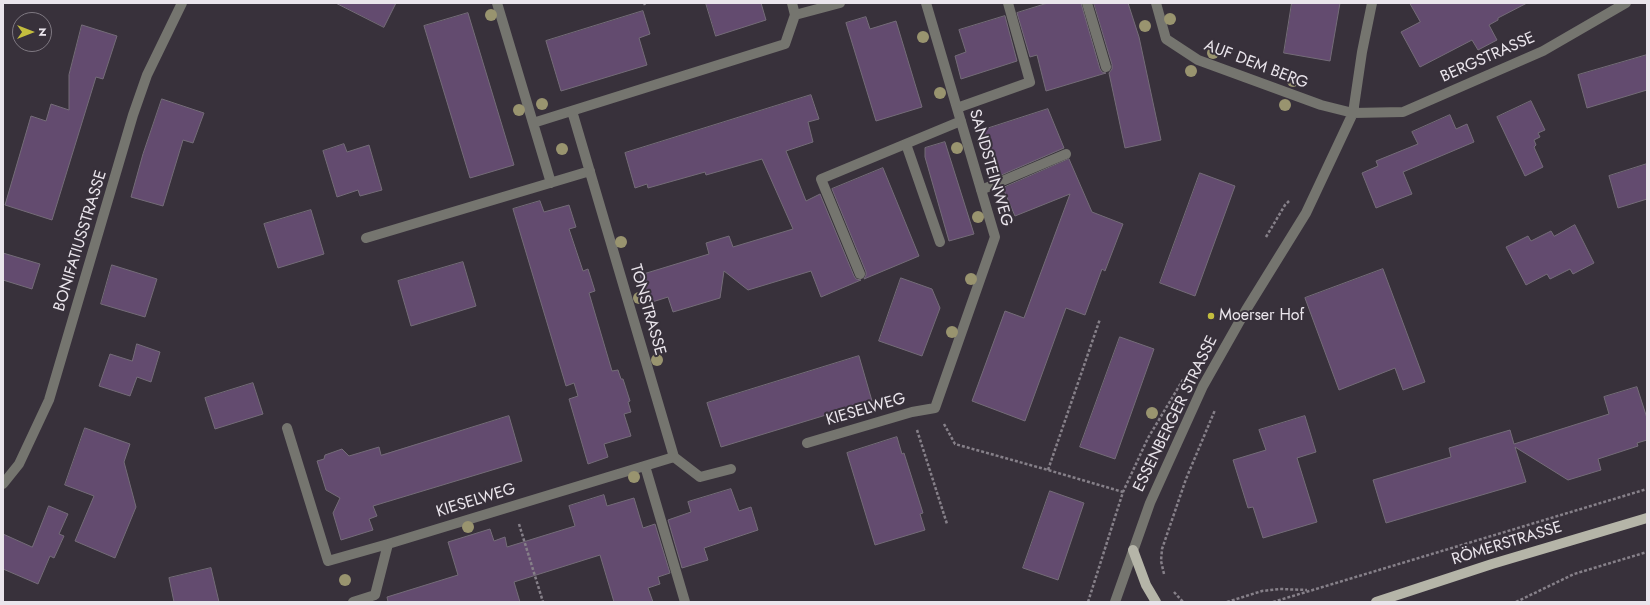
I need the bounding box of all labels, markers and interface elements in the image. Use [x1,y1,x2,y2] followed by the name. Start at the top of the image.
[12,12,52,52] north arrow
[35,28,51,36] text: N
[1438,29,1538,87] street label: BERGSTRASSE
[1201,36,1311,94] street label: AUF DEM BERG
[964,107,1016,229] street label: SANDSTEINWEG
[50,168,112,314] street label: BONIFATIUSSTRASSE
[625,262,669,358] street label: TONSTRASSE
[1219,306,1304,326] place label: Moerser Hof
[1206,311,1216,321] marker: Moerser Hof
[1130,333,1222,495] street label: ESSENBERGER STRASSE
[824,389,908,431] street label: KIESELWEG
[434,480,518,522] street label: KIESELWEG
[1450,518,1564,570] street label: RÖMERSTRASSE

